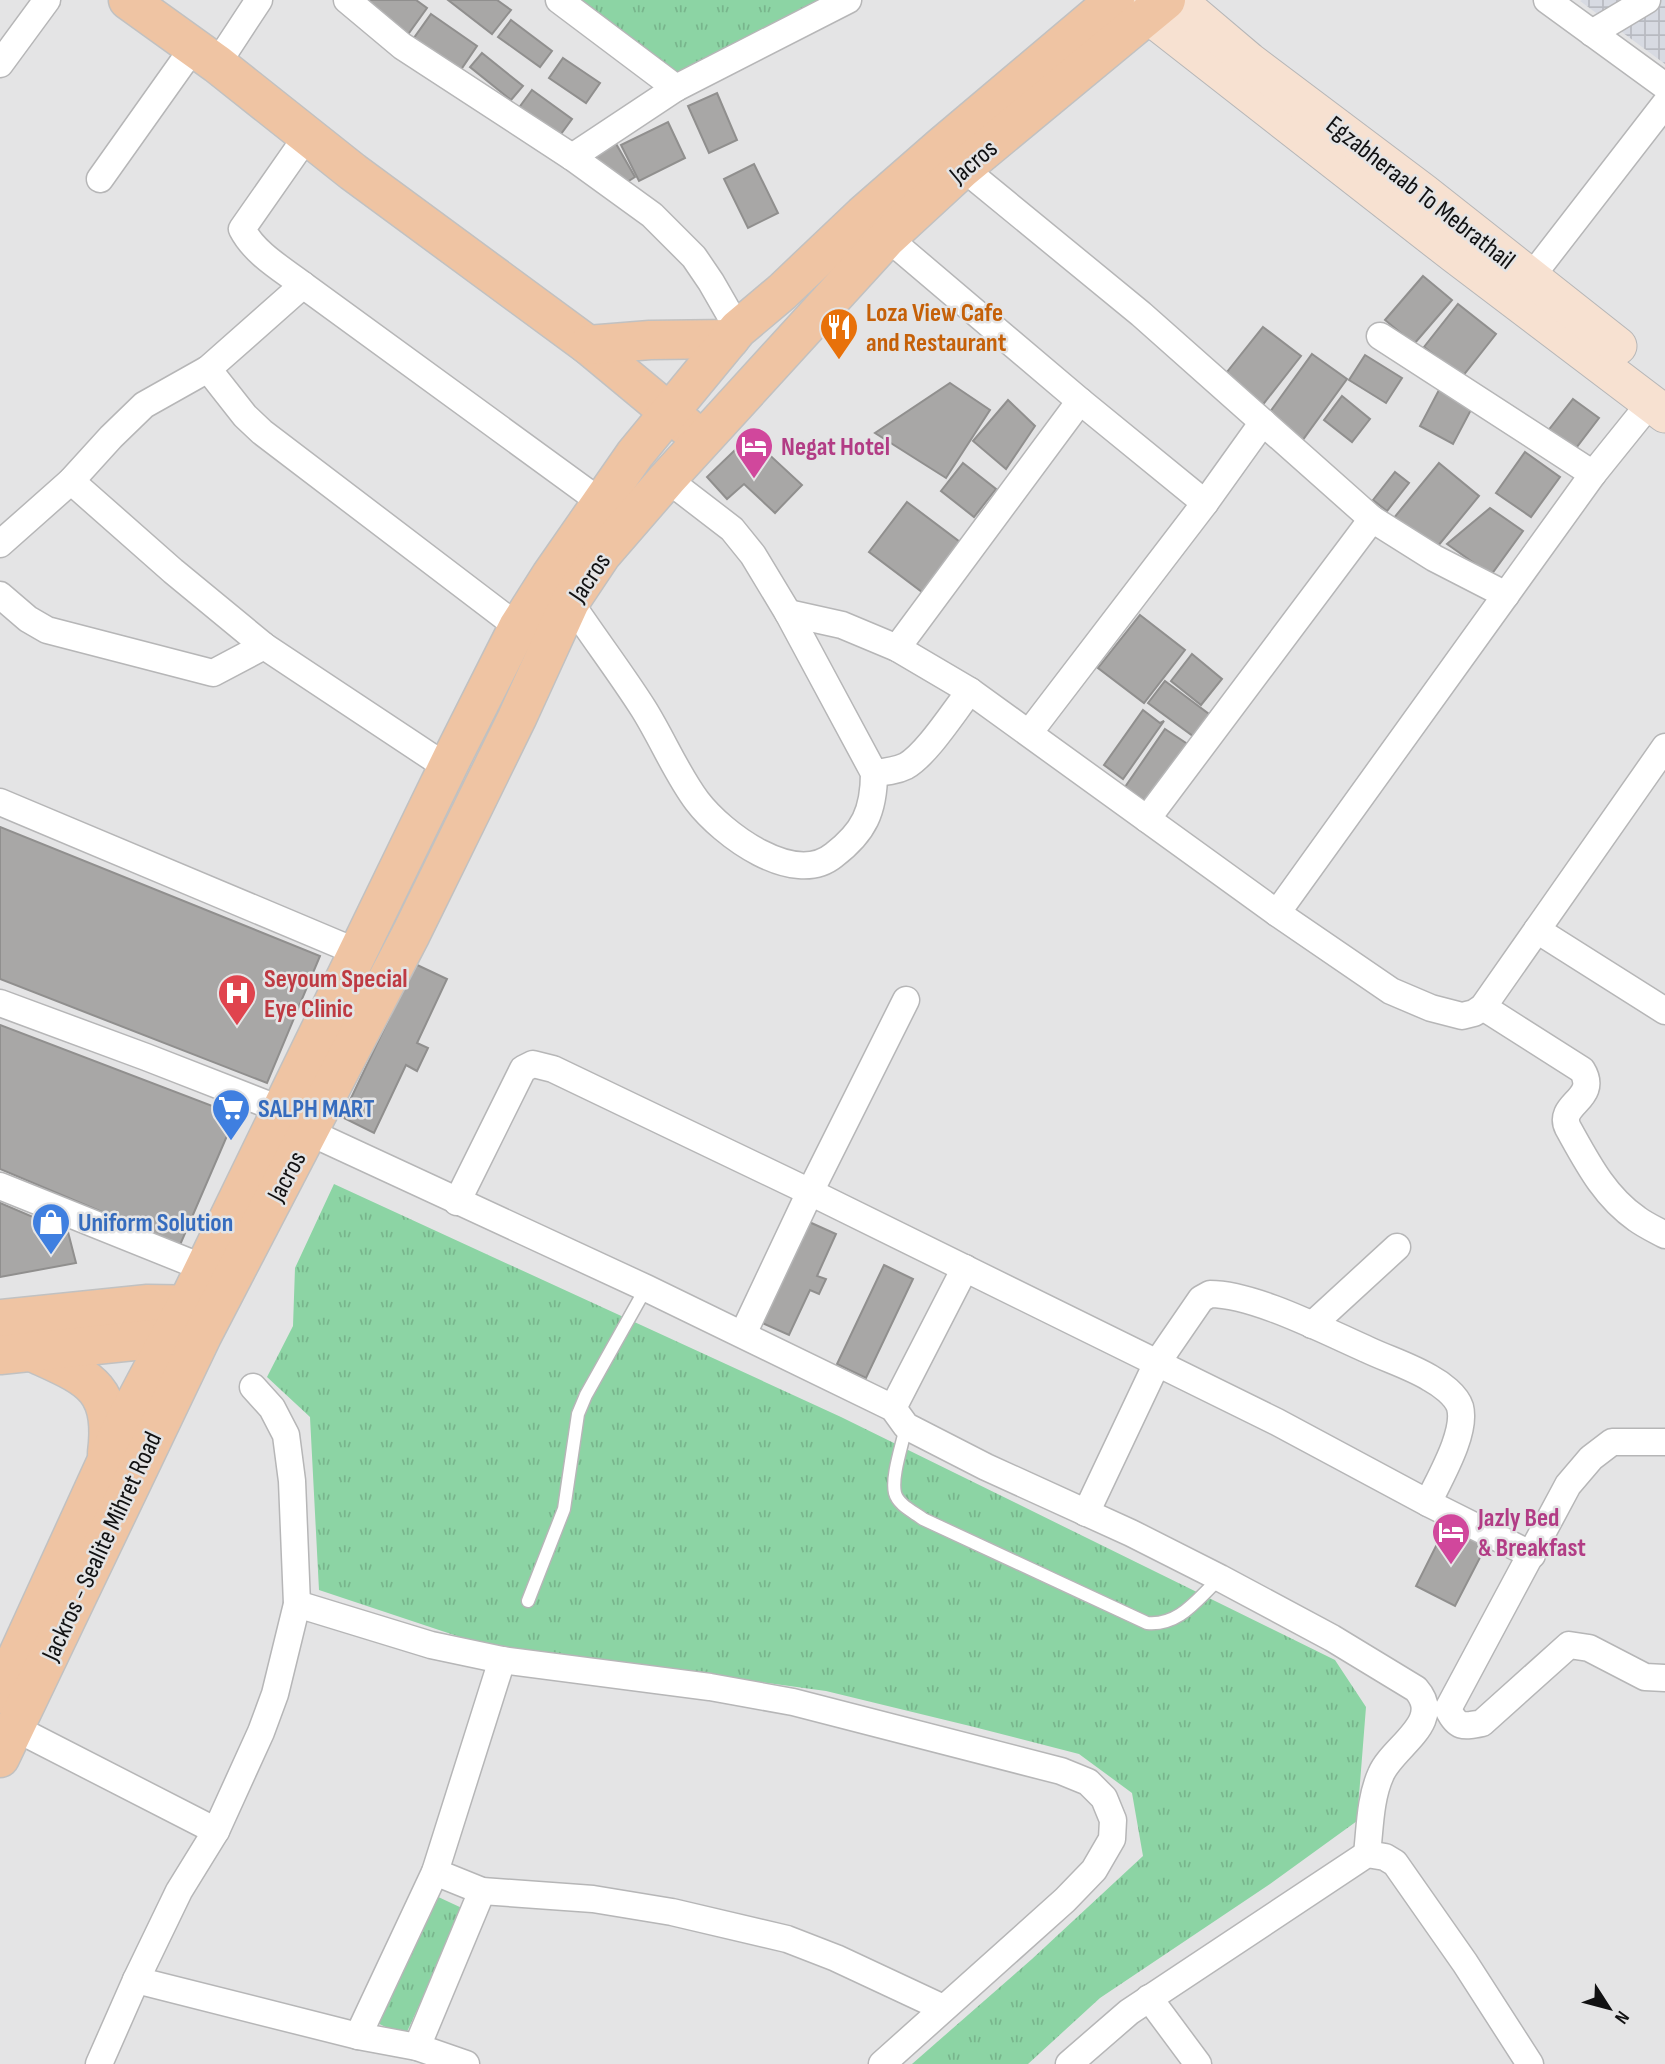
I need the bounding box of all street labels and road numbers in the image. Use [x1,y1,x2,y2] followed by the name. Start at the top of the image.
[1320,110,1521,277] street label: Egzabheraab To Mebrathail
[943,133,1004,192] street label: Jacros
[562,547,618,609] street label: Jacros
[261,1146,313,1208] street label: Jacros
[35,1427,169,1667] street label: Jackros - Sealite Mihret Road

